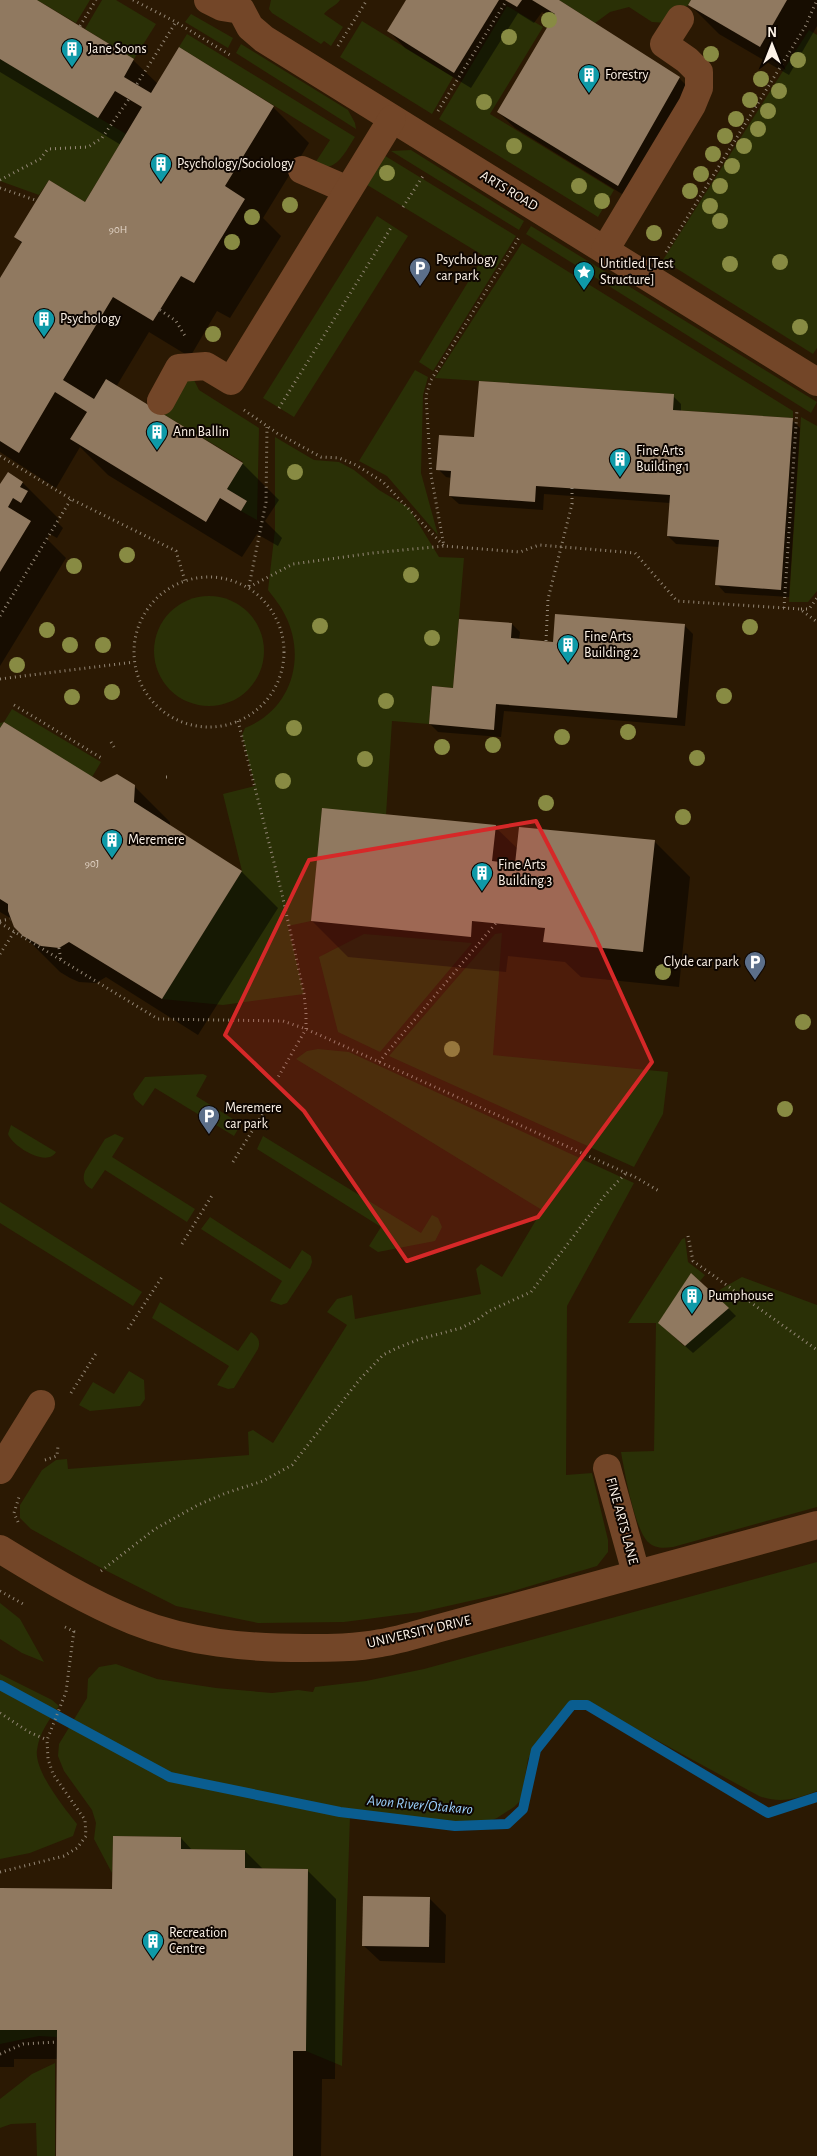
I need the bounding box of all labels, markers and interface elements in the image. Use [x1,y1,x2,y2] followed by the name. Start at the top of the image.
[747,20,797,70] north arrow
[767,26,777,40] text: N
[60,37,84,68] building icon: Jane Soons
[88,42,147,56] place label: Jane Soons
[577,63,601,94] building icon: Forestry
[605,68,649,82] place label: Forestry
[149,152,173,183] building icon: Psychology/Sociology
[177,157,294,171] place label: Psychology/Sociology
[478,168,540,214] street label: ARTS ROAD
[109,224,127,235] house number: 90H
[436,253,497,283] place label: Psychology car park
[408,256,432,287] parking icon: Psychology car park
[600,257,674,287] place label: Untitled [Test Structure]
[572,260,596,291] place icon: Untitled [Test Structure]
[32,307,56,338] building icon: Psychology
[60,312,121,326] place label: Psychology
[145,420,169,451] building icon: Ann Ballin
[173,425,229,439] place label: Ann Ballin
[636,444,689,474] place label: Fine Arts Building 1
[608,447,632,478] building icon: Fine Arts Building 1
[584,630,639,660] place label: Fine Arts Building 2
[556,633,580,664] building icon: Fine Arts Building 2
[100,828,124,859] building icon: Meremere
[128,833,185,847] place label: Meremere
[85,858,99,869] house number: 90J
[498,858,552,888] place label: Fine Arts Building 3
[470,861,494,892] building icon: Fine Arts Building 3
[743,950,767,981] parking icon: Clyde car park
[664,955,740,969] place label: Clyde car park
[225,1101,282,1131] place label: Meremere car park
[197,1104,221,1135] parking icon: Meremere car park
[680,1284,704,1315] building icon: Pumphouse
[708,1289,773,1303] place label: Pumphouse
[604,1476,640,1566] street label: FINE ARTS LANE
[366,1613,472,1651] street label: UNIVERSITY DRIVE
[366,1793,473,1817] water label: Avon River/Ōtakaro
[169,1926,227,1956] place label: Recreation Centre
[141,1929,165,1960] building icon: Recreation Centre

